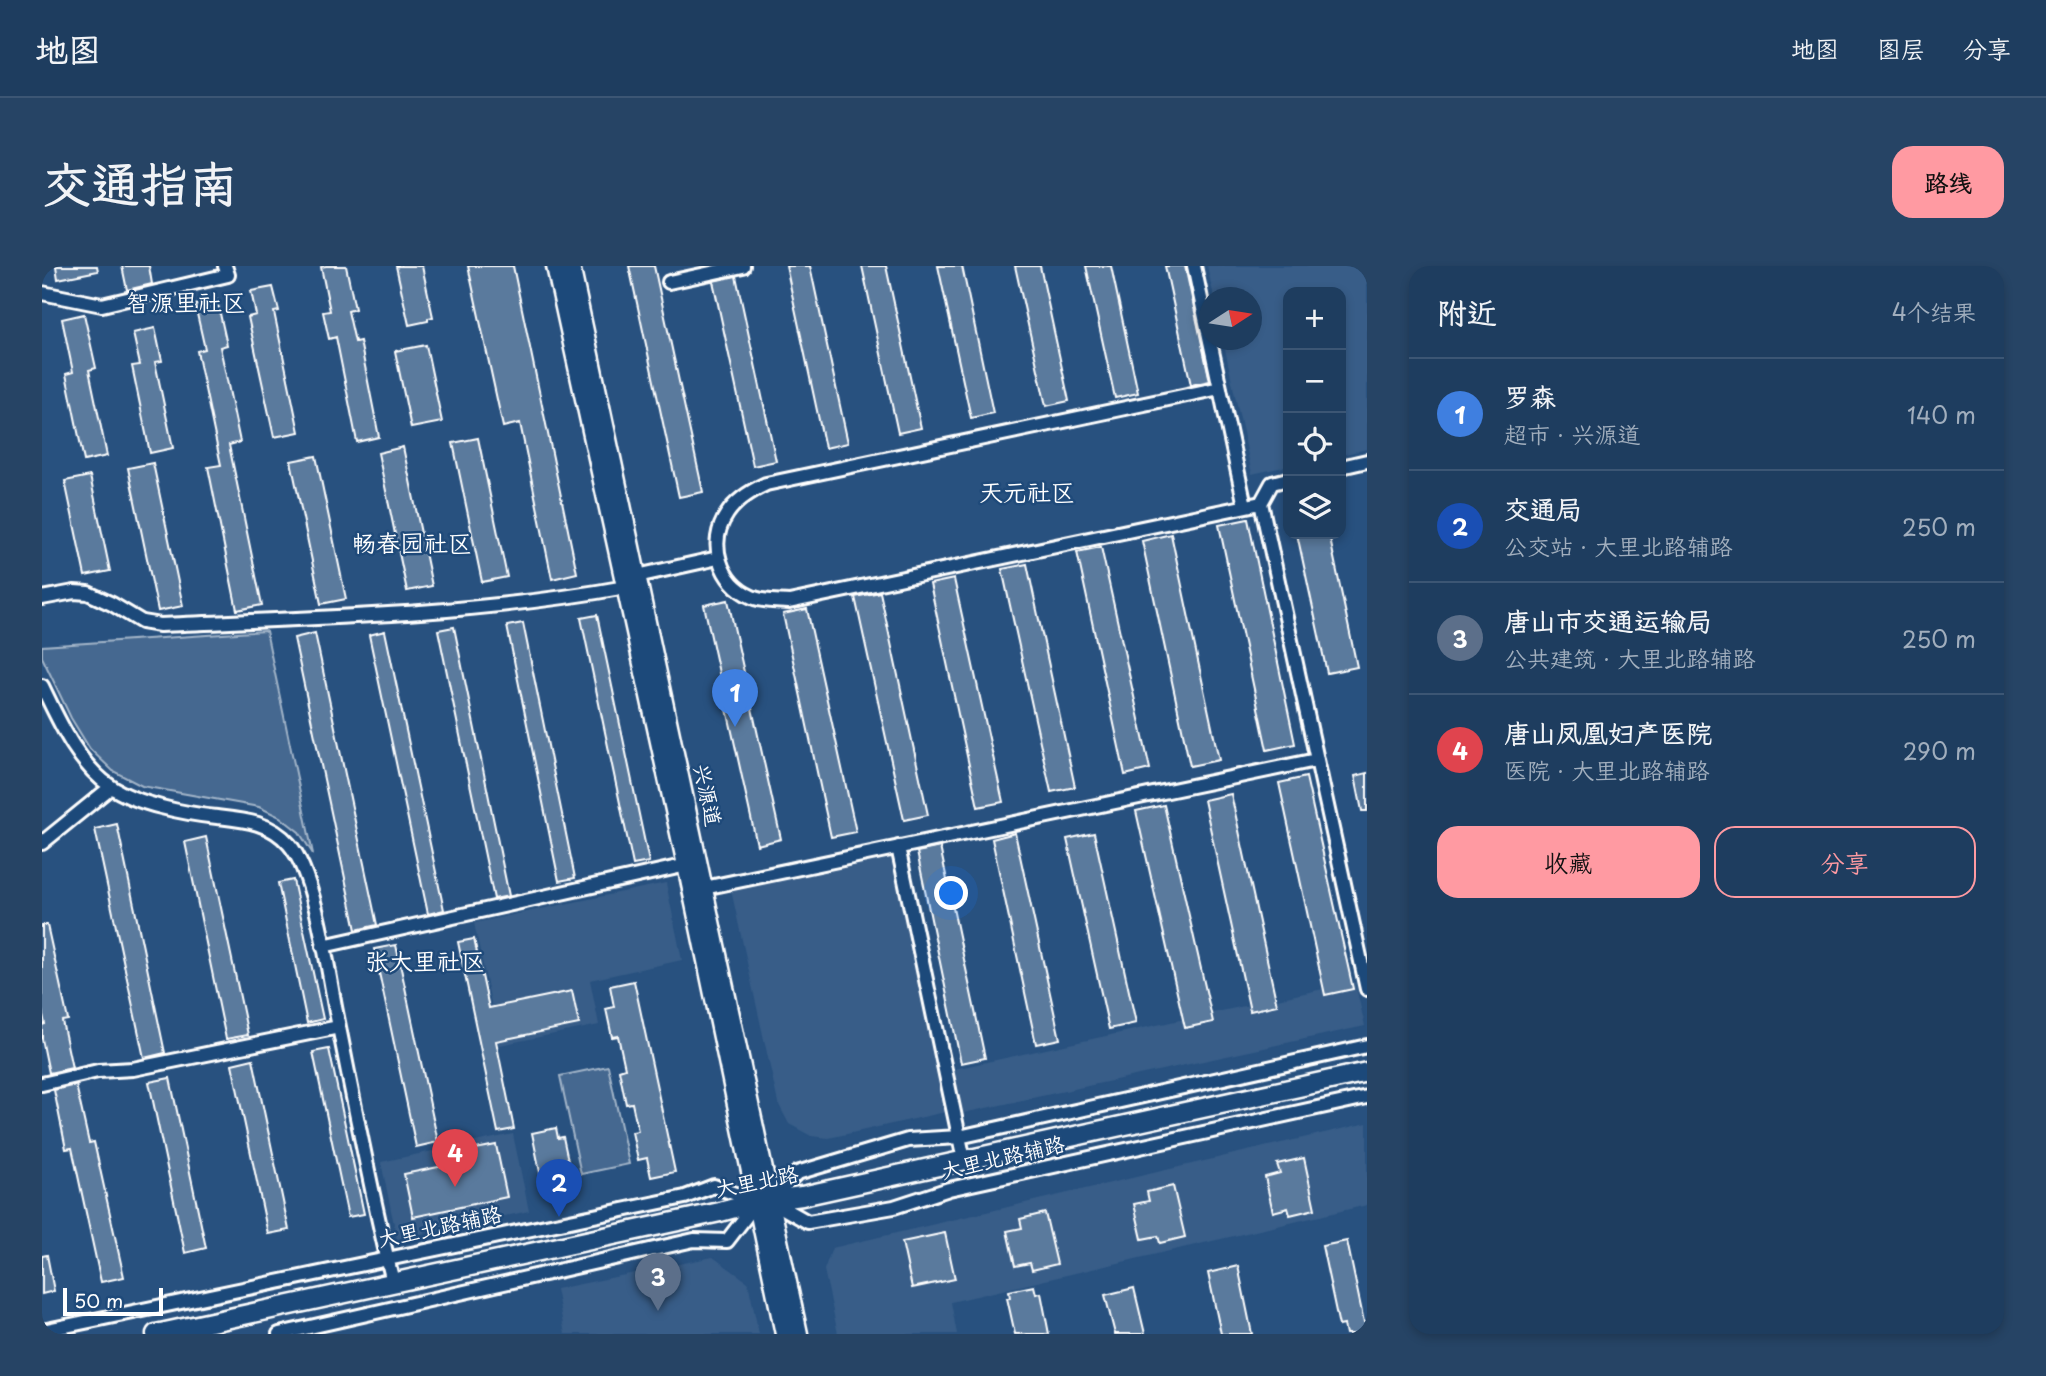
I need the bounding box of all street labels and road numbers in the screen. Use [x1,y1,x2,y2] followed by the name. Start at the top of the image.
[687,760,731,829] street label: 兴源道
[938,1126,1068,1186] street label: 大里北路辅路
[712,1156,801,1204] street label: 大里北路
[375,1196,505,1254] street label: 大里北路辅路

